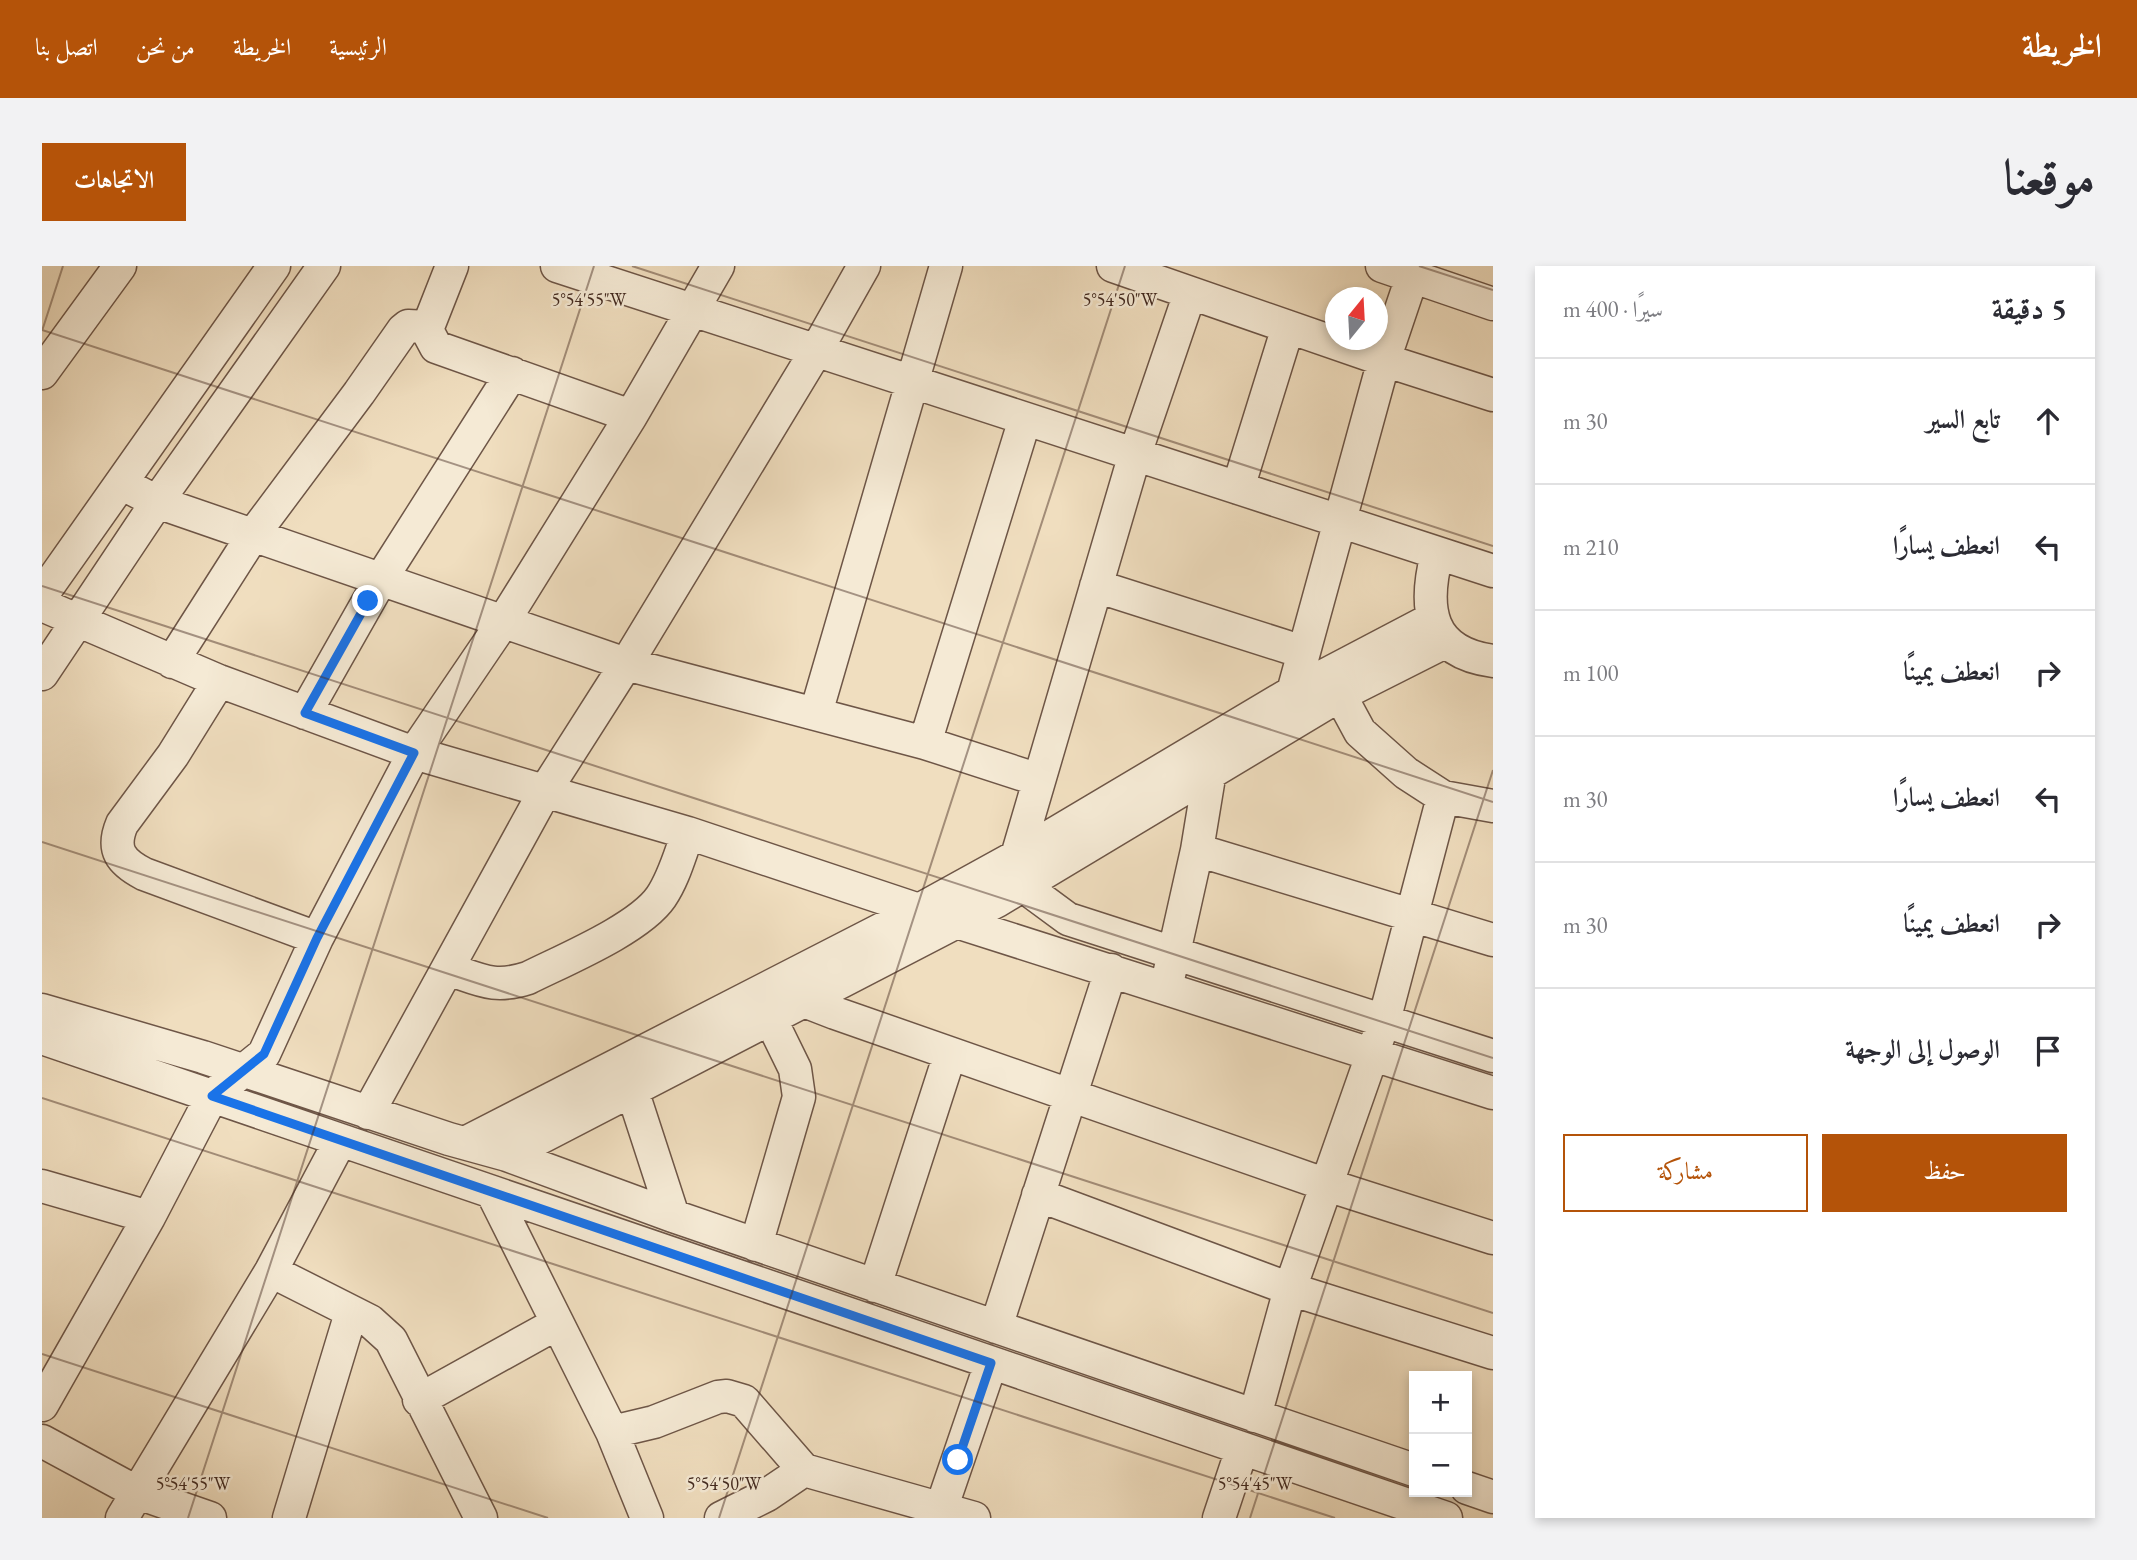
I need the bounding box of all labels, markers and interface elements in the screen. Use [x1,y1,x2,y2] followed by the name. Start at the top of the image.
[2022,24,2102,67] text: الخريطة
[35,31,98,62] text: اتصل بنا
[136,31,195,62] text: من نحن
[233,31,291,62] text: الخريطة
[329,31,387,62] text: الرئيسية
[42,143,186,221] button: الاتجاهات
[2003,145,2095,209] text: موقعنا
[1325,287,1388,350] north arrow
[552,288,627,311] text: 5°54'55"W
[1083,288,1158,311] text: 5°54'50"W
[1992,289,2067,328] text: 5 دقيقة
[1563,294,1663,324] text: سيرًا · 400 m
[1926,402,2000,436] text: تابع السير
[2029,402,2067,440] icon: ahead
[1563,406,1608,436] text: 30 m
[1893,528,2000,562] text: انعطف يسارًا
[2029,528,2067,566] icon: left
[1563,532,1619,562] text: 210 m
[352,585,383,616] route end
[1903,654,2000,688] text: انعطف يمينًا
[2029,654,2067,692] icon: right
[1563,658,1619,688] text: 100 m
[1893,780,2000,814] text: انعطف يسارًا
[2029,780,2067,818] icon: left
[1563,784,1608,814] text: 30 m
[1903,906,2000,940] text: انعطف يمينًا
[2029,906,2067,944] icon: right
[1563,910,1608,940] text: 30 m
[1845,1032,2000,1066] text: الوصول إلى الوجهة
[2029,1032,2067,1070] icon: arrive
[1563,1134,1808,1212] button: مشاركة
[1822,1134,2067,1212] button: حفظ
[1409,1371,1472,1497] map controls
[1409,1371,1472,1434] button: +
[1409,1434,1472,1497] button: −
[942,1444,973,1475] route start
[156,1472,231,1495] text: 5°54'55"W
[687,1472,762,1495] text: 5°54'50"W
[1218,1472,1293,1495] text: 5°54'45"W

